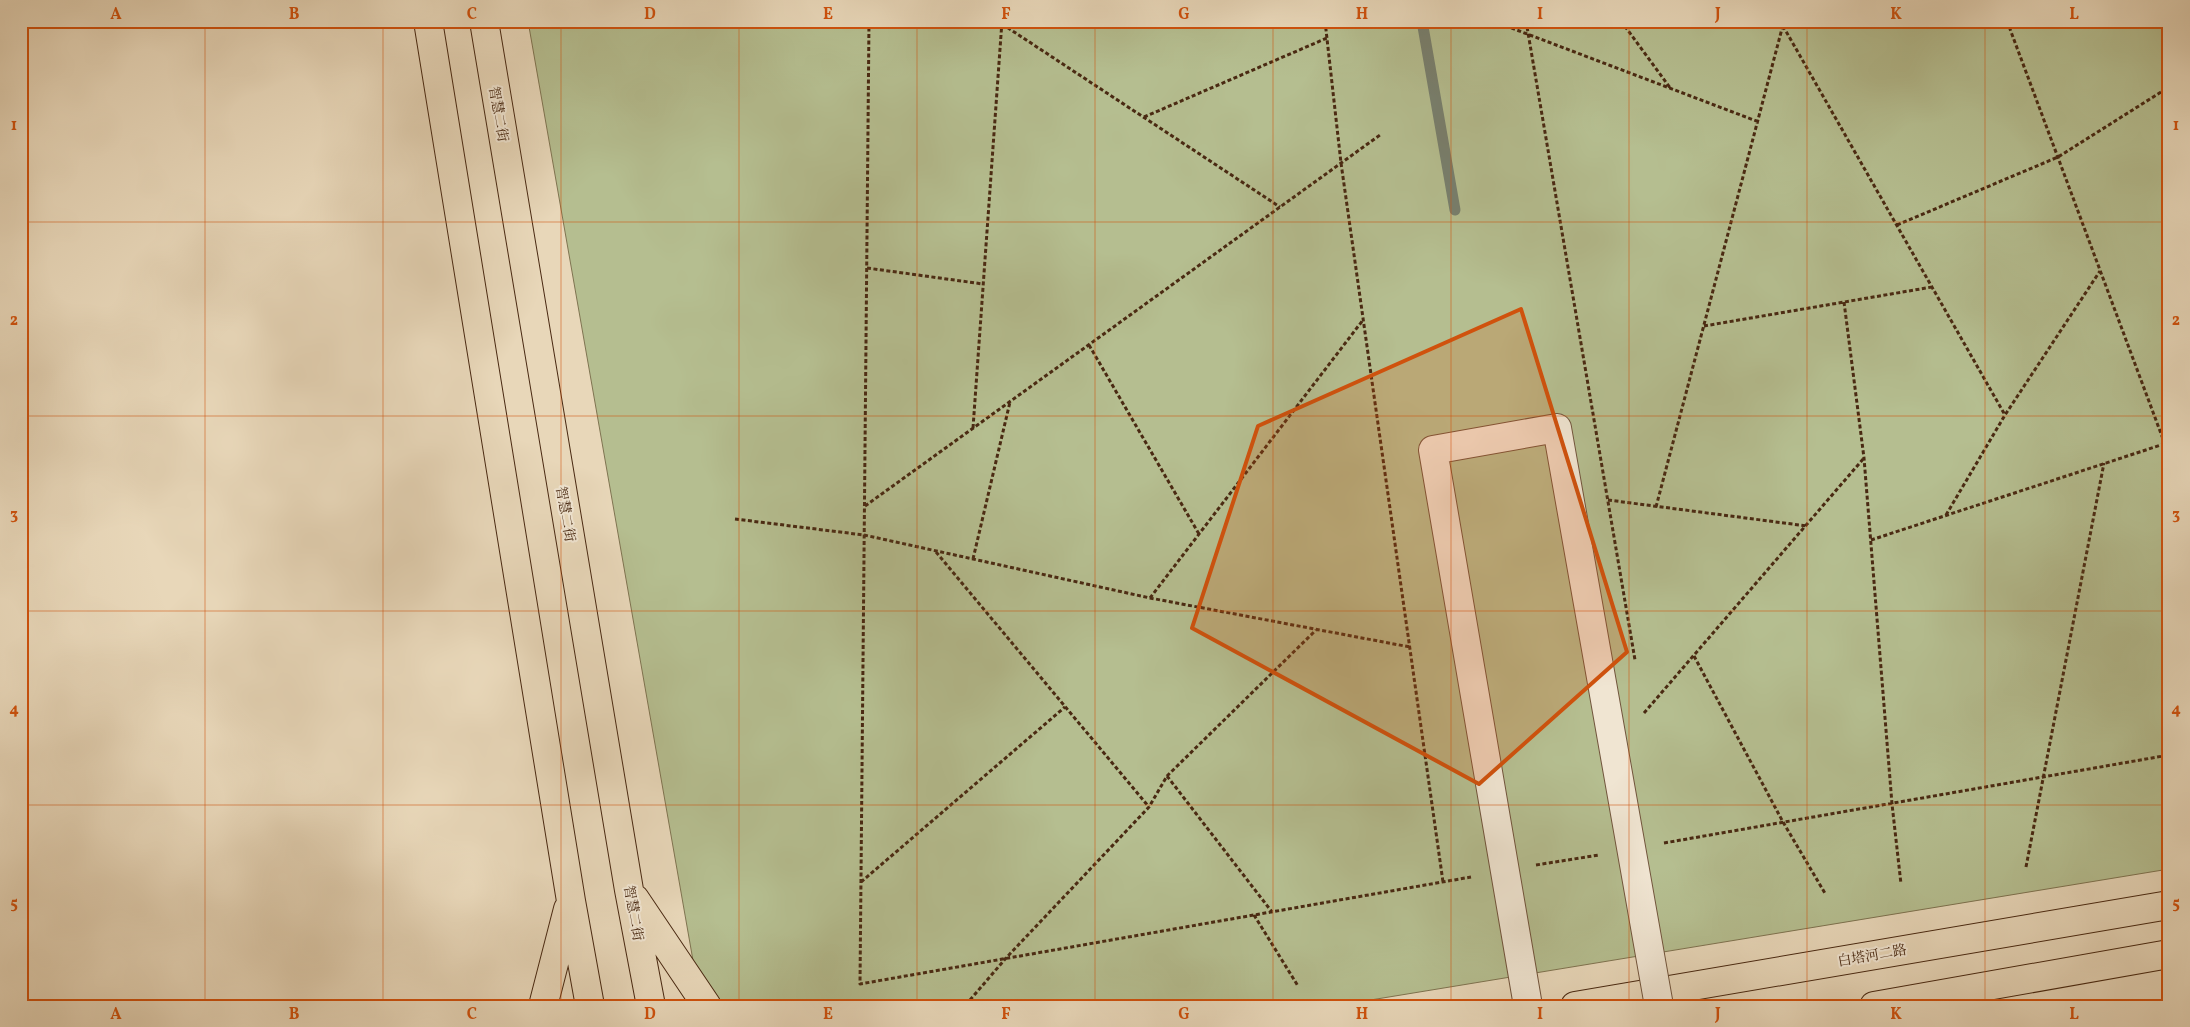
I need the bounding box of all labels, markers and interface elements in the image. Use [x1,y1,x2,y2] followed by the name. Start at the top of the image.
[110,4,122,26] text: A
[289,4,300,26] text: B
[467,4,477,26] text: C
[644,4,656,26] text: D
[823,4,833,26] text: E
[1001,4,1011,26] text: F
[1178,4,1190,26] text: G
[1356,4,1368,26] text: H
[1537,4,1543,26] text: I
[1714,4,1721,26] text: J
[1890,4,1902,26] text: K
[2069,4,2079,26] text: L
[483,85,512,143] street label: 智慧二街
[11,115,17,137] text: 1
[2173,115,2179,137] text: 1
[10,310,18,332] text: 2
[2172,310,2180,332] text: 2
[550,485,579,543] street label: 智慧二街
[10,504,18,526] text: 3
[2172,504,2180,526] text: 3
[9,699,19,721] text: 4
[2171,699,2181,721] text: 4
[618,884,647,942] street label: 智慧二街
[10,893,18,915] text: 5
[2172,893,2180,915] text: 5
[1836,941,1908,972] street label: 白塔河二路
[110,1004,122,1026] text: A
[289,1004,300,1026] text: B
[467,1004,477,1026] text: C
[644,1004,656,1026] text: D
[823,1004,833,1026] text: E
[1001,1004,1011,1026] text: F
[1178,1004,1190,1026] text: G
[1356,1004,1368,1026] text: H
[1537,1004,1543,1026] text: I
[1714,1004,1721,1026] text: J
[1890,1004,1902,1026] text: K
[2069,1004,2079,1026] text: L

